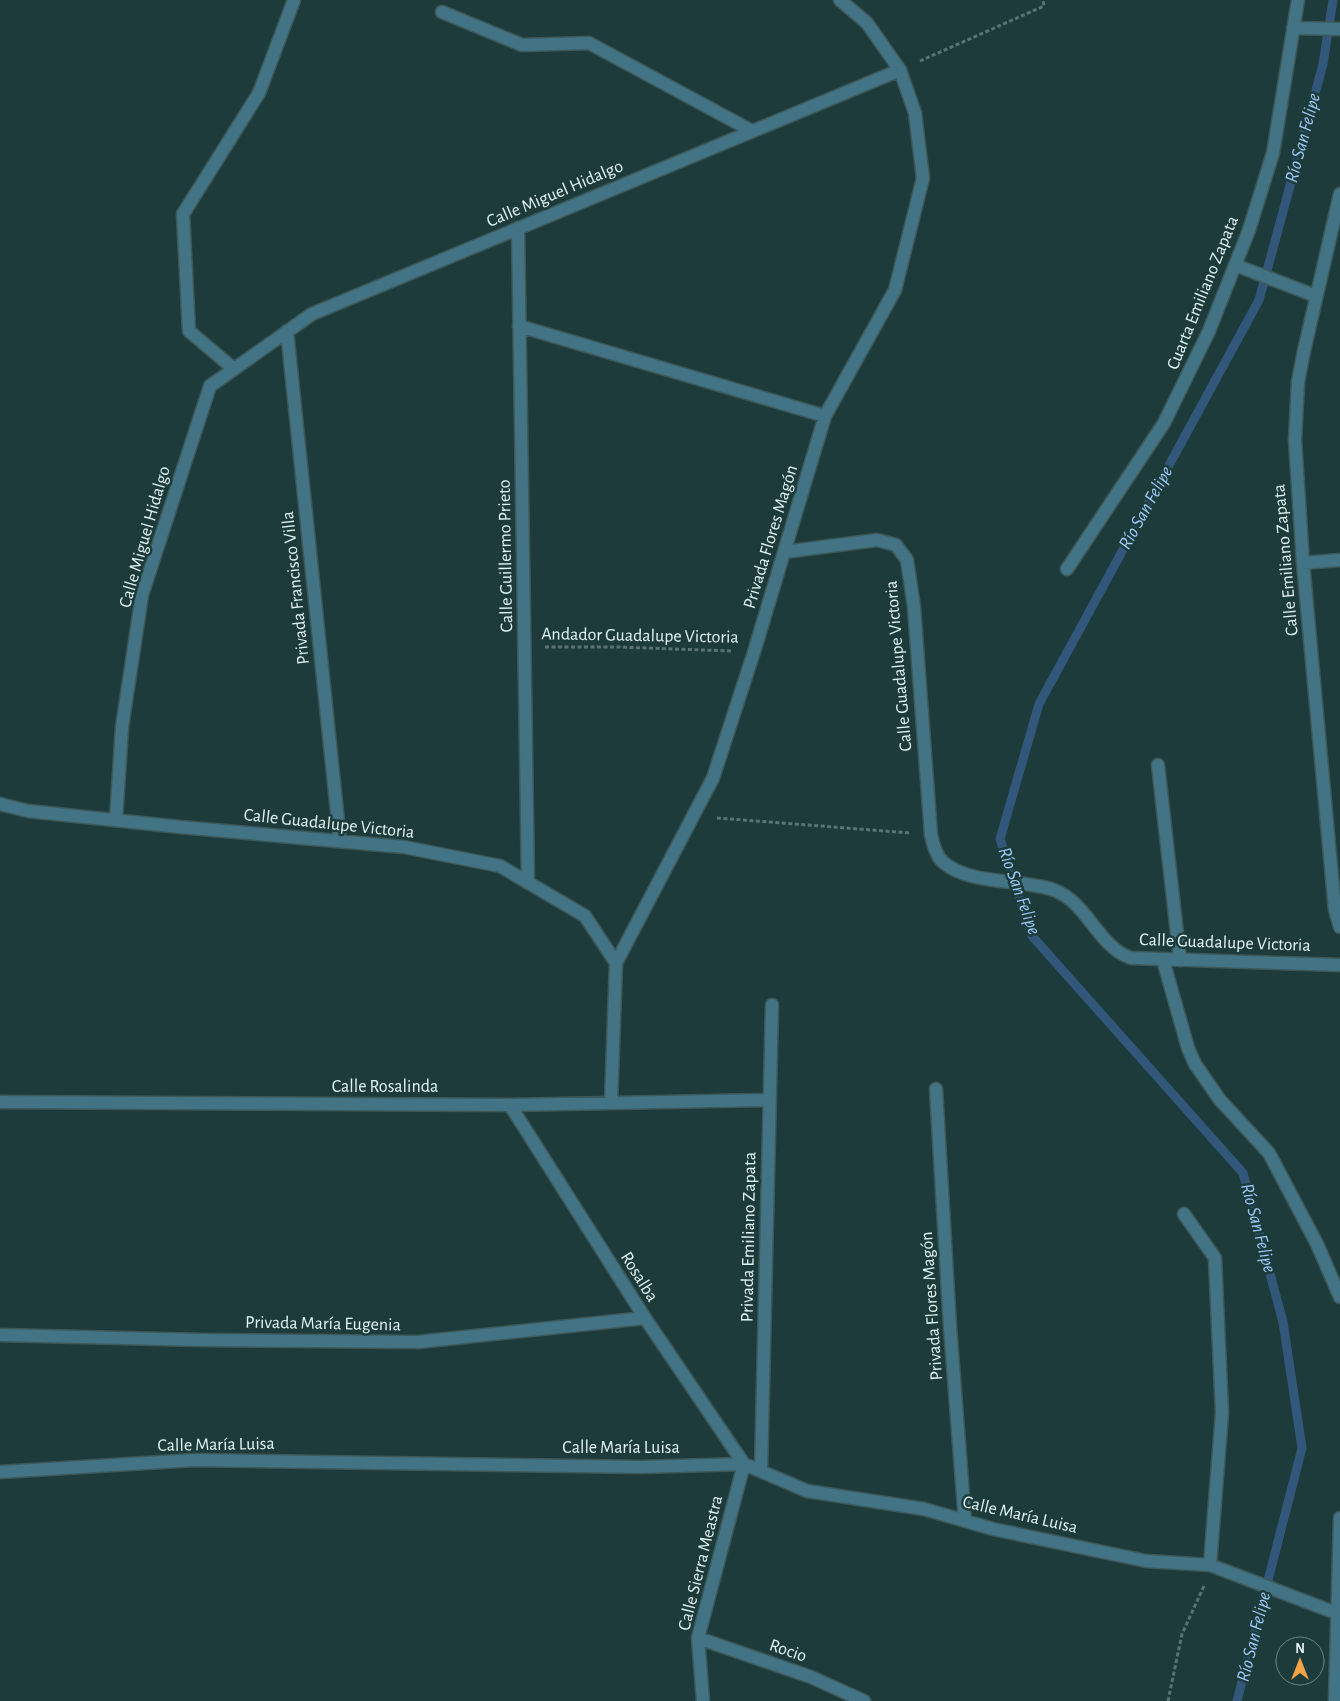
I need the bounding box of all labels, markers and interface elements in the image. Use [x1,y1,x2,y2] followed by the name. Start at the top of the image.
[1282,91,1324,185] water label: Río San Felipe
[484,157,626,231] street label: Calle Miguel Hidalgo
[1164,214,1242,372] street label: Cuarta Emiliano Zapata
[741,463,801,611] street label: Privada Flores Magón
[1115,463,1177,553] water label: Río San Felipe
[116,464,174,610] street label: Calle Miguel Hidalgo
[496,479,516,633] street label: Calle Guillermo Prieto
[1270,483,1302,637] street label: Calle Emiliano Zapata
[279,510,313,666] street label: Privada Francisco Villa
[883,580,915,752] street label: Calle Guadalupe Victoria
[541,625,739,647] street label: Andador Guadalupe Victoria
[243,806,415,842] street label: Calle Guadalupe Victoria
[994,845,1044,937] water label: Río San Felipe
[1139,931,1311,955] street label: Calle Guadalupe Victoria
[332,1078,438,1096] street label: Calle Rosalinda
[739,1152,759,1322] street label: Privada Emiliano Zapata
[1237,1181,1279,1275] water label: Río San Felipe
[918,1231,946,1381] street label: Privada Flores Magón
[617,1249,661,1305] street label: Rosalba
[245,1314,401,1334] street label: Privada María Eugenia
[157,1435,275,1455] street label: Calle María Luisa
[562,1439,680,1457] street label: Calle María Luisa
[961,1493,1079,1537] street label: Calle María Luisa
[676,1494,726,1632] street label: Calle Sierra Meastra
[1234,1590,1274,1684] water label: Río San Felipe
[767,1636,809,1666] street label: Rocio
[1275,1636,1325,1686] north arrow
[1295,1642,1305,1656] text: N

